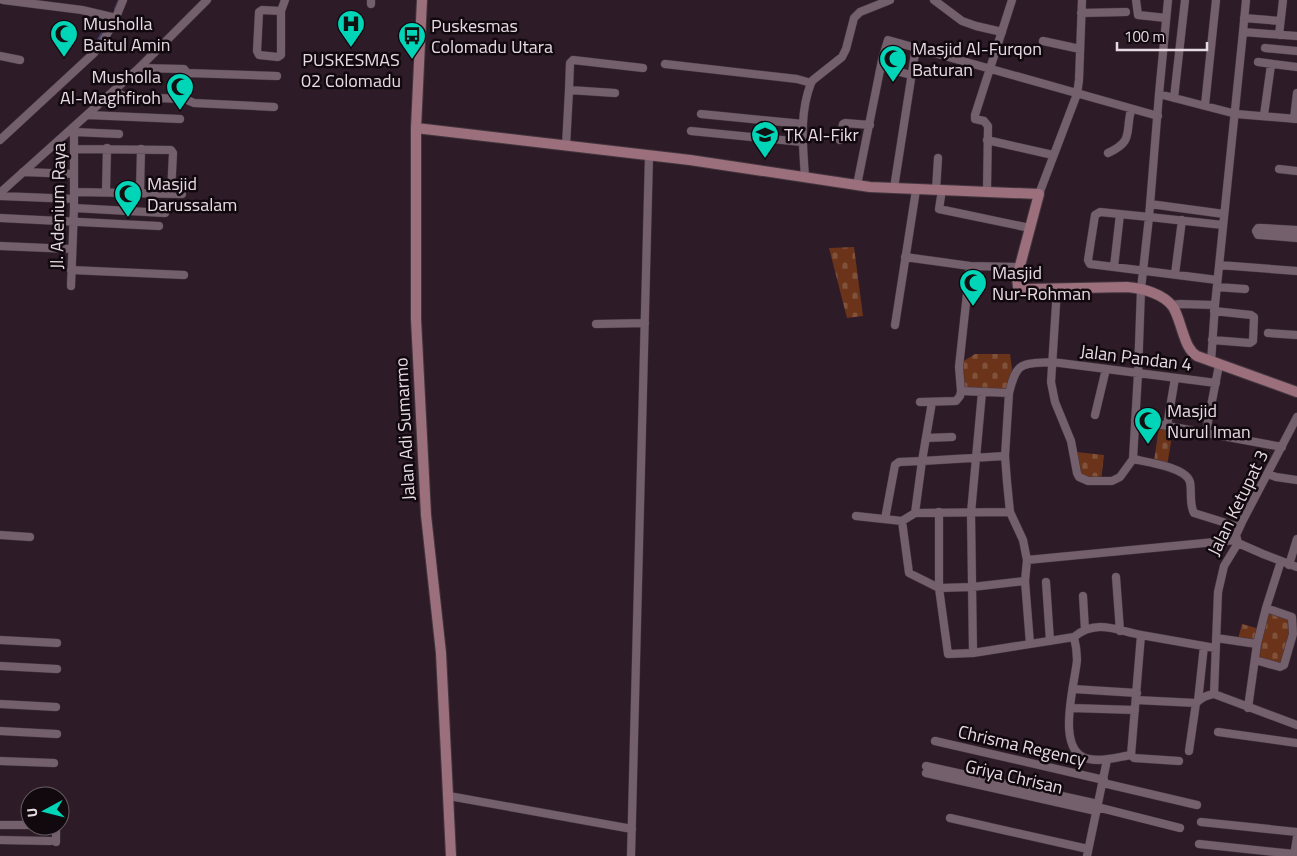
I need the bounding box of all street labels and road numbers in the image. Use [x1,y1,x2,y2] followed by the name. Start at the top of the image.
[43,143,72,269] street label: Jl. Adenium Raya
[1079,337,1194,378] street label: Jalan Pandan 4
[387,357,422,501] street label: Jalan Adi Sumarmo
[1200,445,1275,560] street label: Jalan Ketupat 3
[955,718,1089,773] street label: Chrisma Regency
[963,752,1066,801] street label: Griya Chrisan

